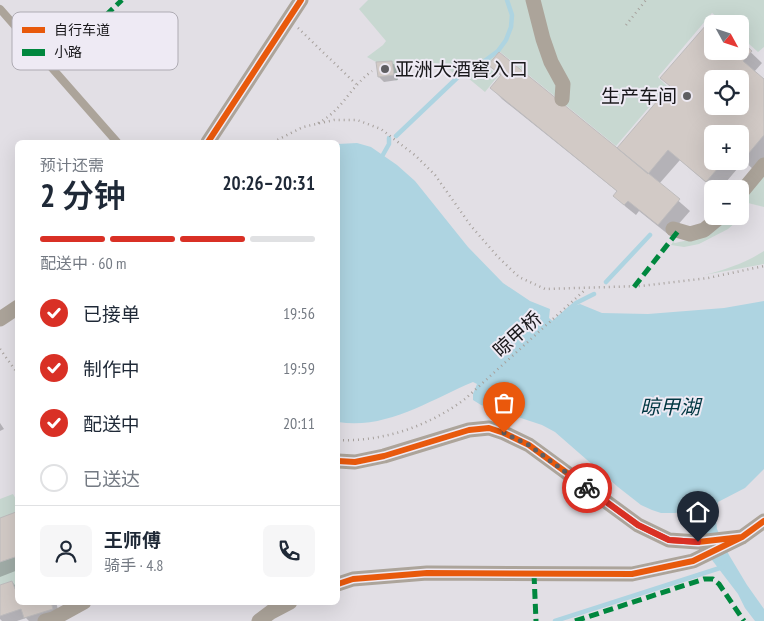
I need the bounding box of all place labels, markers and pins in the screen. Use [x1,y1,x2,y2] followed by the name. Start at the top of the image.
[395,57,528,81] place label: 亚洲大酒窖入口
[379,63,391,75] marker: 亚洲大酒窖入口
[601,84,677,108] place label: 生产车间
[681,90,693,102] marker: 生产车间
[483,382,525,433] pin
[677,491,719,542] pin

